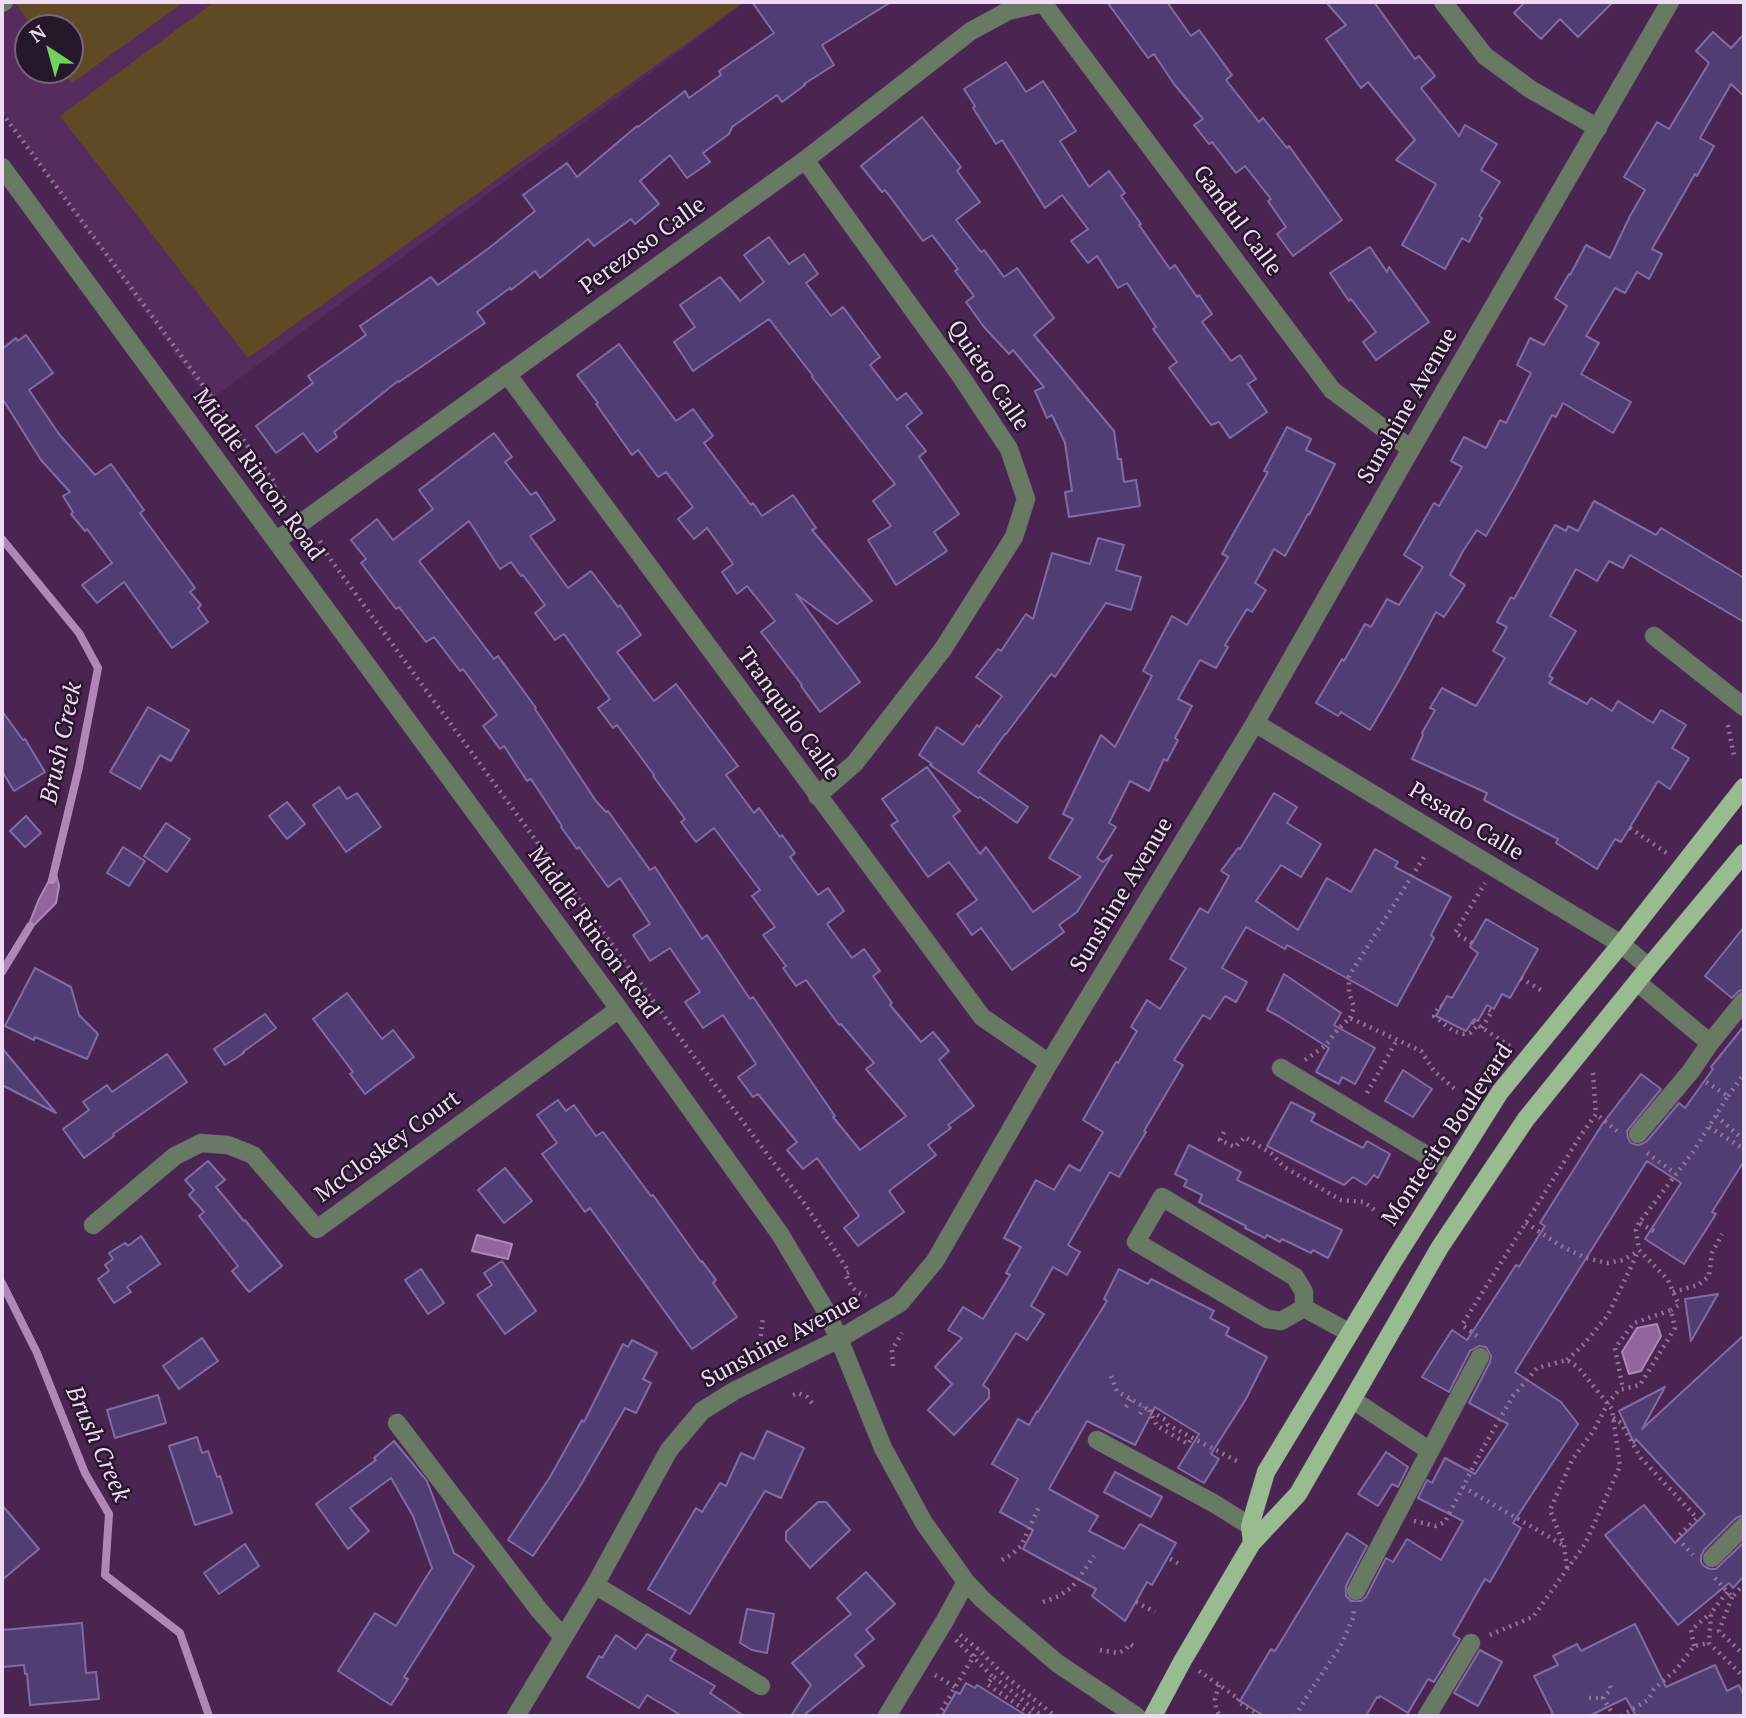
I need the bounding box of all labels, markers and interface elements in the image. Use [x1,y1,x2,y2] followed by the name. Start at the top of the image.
[14,14,84,84] north arrow
[24,19,51,48] text: N
[1186,160,1288,282] street label: Gandul Calle
[575,191,711,301] street label: Perezoso Calle
[941,315,1035,437] street label: Quieto Calle
[1352,323,1464,489] street label: Sunshine Avenue
[187,384,329,566] street label: Middle Rincon Road
[731,642,845,786] street label: Tranquilo Calle
[35,680,89,806] water label: Brush Creek
[1404,777,1528,867] street label: Pesado Calle
[1065,813,1179,977] street label: Sunshine Avenue
[522,842,664,1024] street label: Middle Rincon Road
[1377,1039,1519,1231] street label: Montecito Boulevard
[310,1085,466,1209] street label: McCloskey Court
[697,1288,865,1394] street label: Sunshine Avenue
[59,1382,135,1506] water label: Brush Creek

